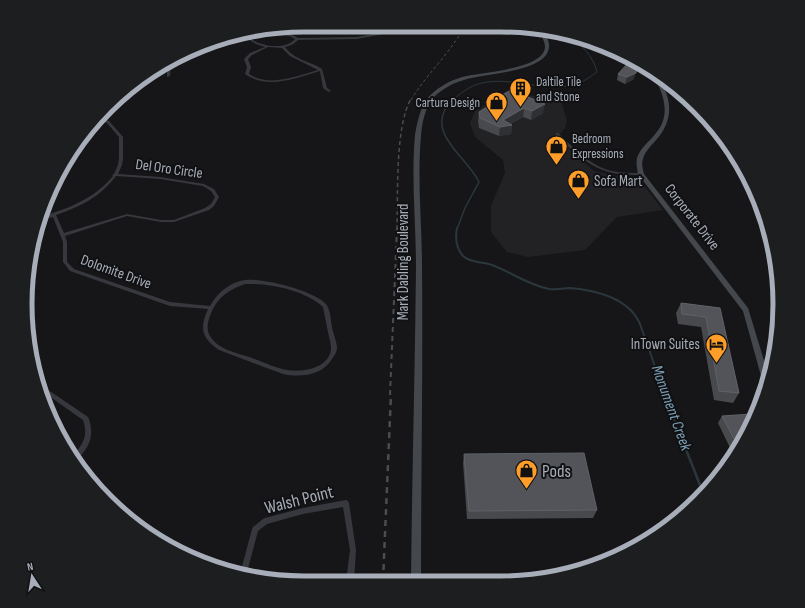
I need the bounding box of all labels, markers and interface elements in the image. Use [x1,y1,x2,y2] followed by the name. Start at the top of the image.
[536,74,581,105] place label: Daltile Tile and Stone
[507,76,533,109] building icon: Daltile Tile and Stone
[483,90,509,123] shop icon: Cartura Design
[416,95,480,111] place label: Cartura Design
[572,131,624,162] place label: Bedroom Expressions
[543,133,569,166] shop icon: Bedroom Expressions
[134,155,204,183] street label: Del Oro Circle
[566,168,592,201] shop icon: Sofa Mart
[594,172,643,191] place label: Sofa Mart
[660,180,724,254] street label: Corporate Drive
[394,204,413,320] street label: Mark Dabling Boulevard
[78,250,154,294] street label: Dolomite Drive
[703,331,729,364] hotel icon: InTown Suites
[631,335,700,354] place label: InTown Suites
[647,363,696,454] water label: Monument Creek
[513,458,539,491] shop icon: Pods
[542,461,571,482] place label: Pods
[262,481,336,519] street label: Walsh Point
[12,556,52,596] north arrow
[26,560,34,574] text: N

